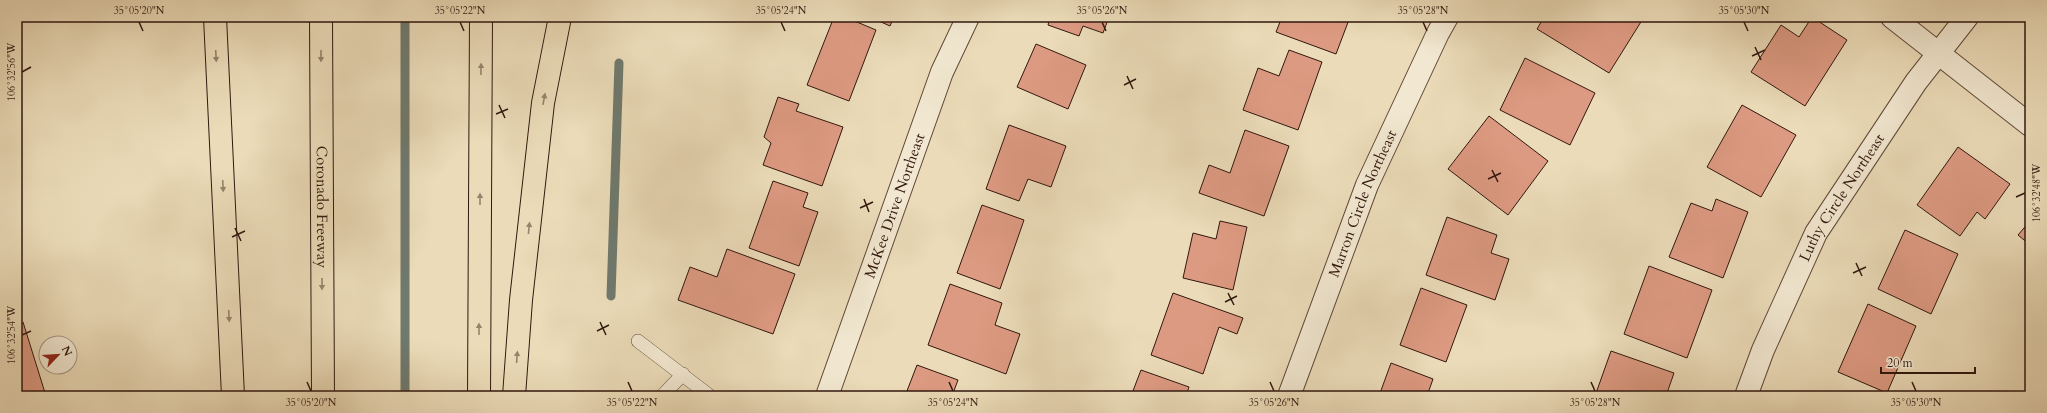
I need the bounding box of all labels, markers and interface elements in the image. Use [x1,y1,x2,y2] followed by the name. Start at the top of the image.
[114,4,165,18] text: 35°05'20"N
[435,4,486,18] text: 35°05'22"N
[756,4,807,18] text: 35°05'24"N
[1077,4,1128,18] text: 35°05'26"N
[1398,4,1449,18] text: 35°05'28"N
[1719,4,1770,18] text: 35°05'30"N
[5,42,19,101] text: 106°32'56"W
[213,50,220,62] one-way arrow
[318,50,324,63] one-way arrow
[477,63,484,75] one-way arrow
[541,92,547,105] one-way arrow
[1324,126,1401,280] street label: Marron Circle Northeast
[860,130,930,281] street label: McKee Drive Northeast
[1794,130,1889,265] street label: Luthy Circle Northeast
[312,146,332,268] street label: Coronado Freeway
[2030,163,2044,222] text: 106°32'48"W
[219,180,226,192] one-way arrow
[477,192,483,205] one-way arrow
[526,222,533,234] one-way arrow
[319,278,325,291] one-way arrow
[5,305,19,364] text: 106°32'54"W
[226,310,232,323] one-way arrow
[476,322,482,335] one-way arrow
[38,335,78,375] north arrow
[58,343,76,359] text: N
[1881,349,1975,375] scale bar
[514,351,521,363] one-way arrow
[1887,355,1914,371] text: 20 m
[286,396,337,410] text: 35°05'20"N
[607,396,658,410] text: 35°05'22"N
[928,396,979,410] text: 35°05'24"N
[1249,396,1300,410] text: 35°05'26"N
[1570,396,1621,410] text: 35°05'28"N
[1891,396,1942,410] text: 35°05'30"N

